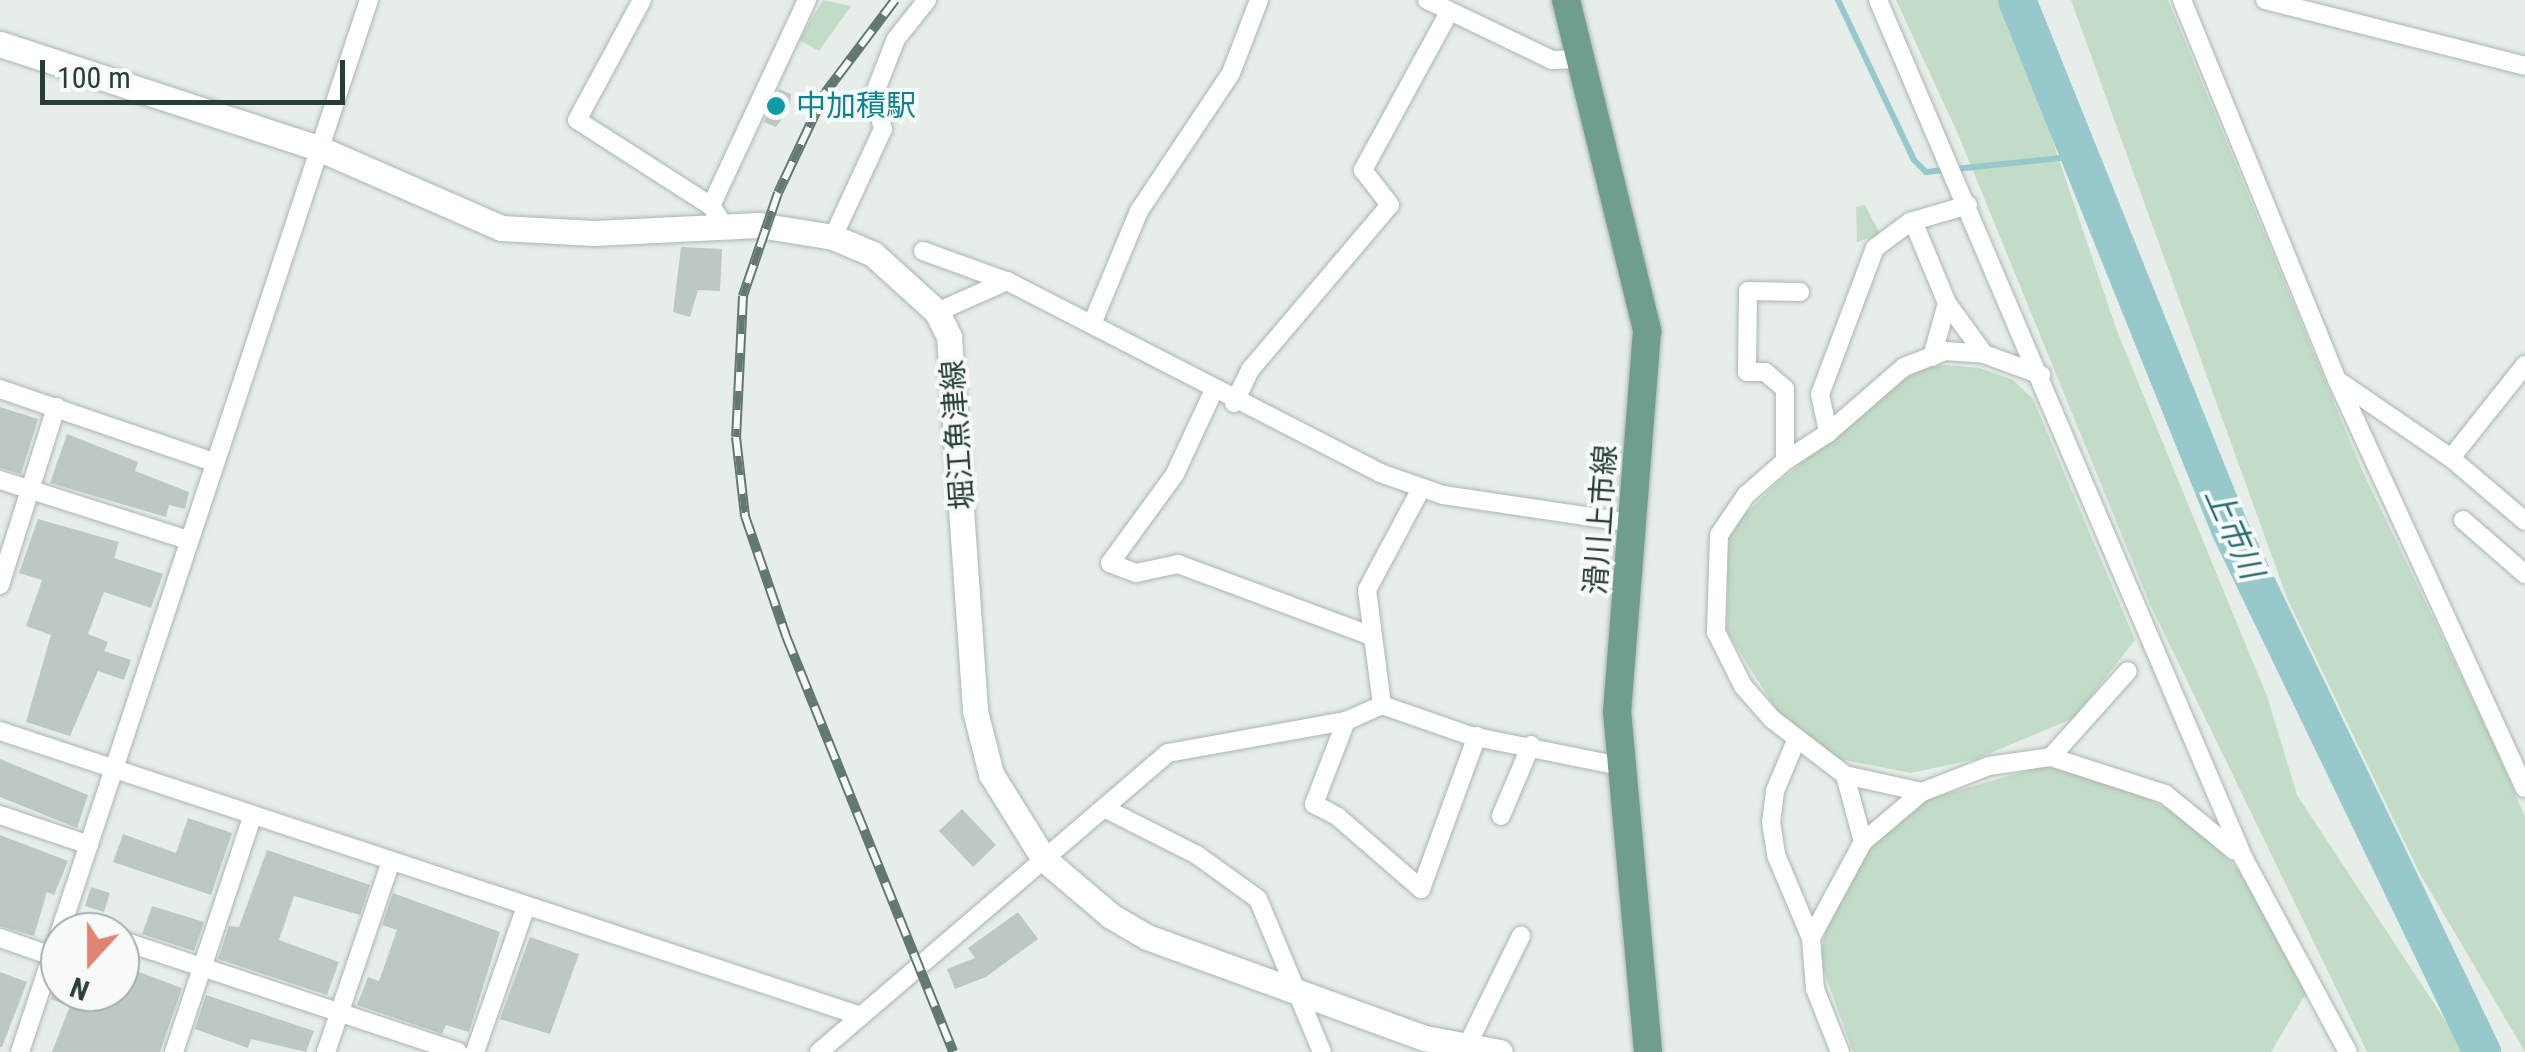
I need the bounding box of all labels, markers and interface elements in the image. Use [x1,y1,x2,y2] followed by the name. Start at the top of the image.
[45,40,350,102] scale bar
[57,60,131,95] text: 100 m
[796,88,916,124] place label: 中加積駅
[765,95,787,117] marker: 中加積駅
[935,359,981,511] street label: 堀江魚津線
[1578,444,1624,596] street label: 滑川上市線
[2197,481,2271,585] water label: 上市川
[40,912,140,1012] north arrow
[66,970,94,1007] text: N

